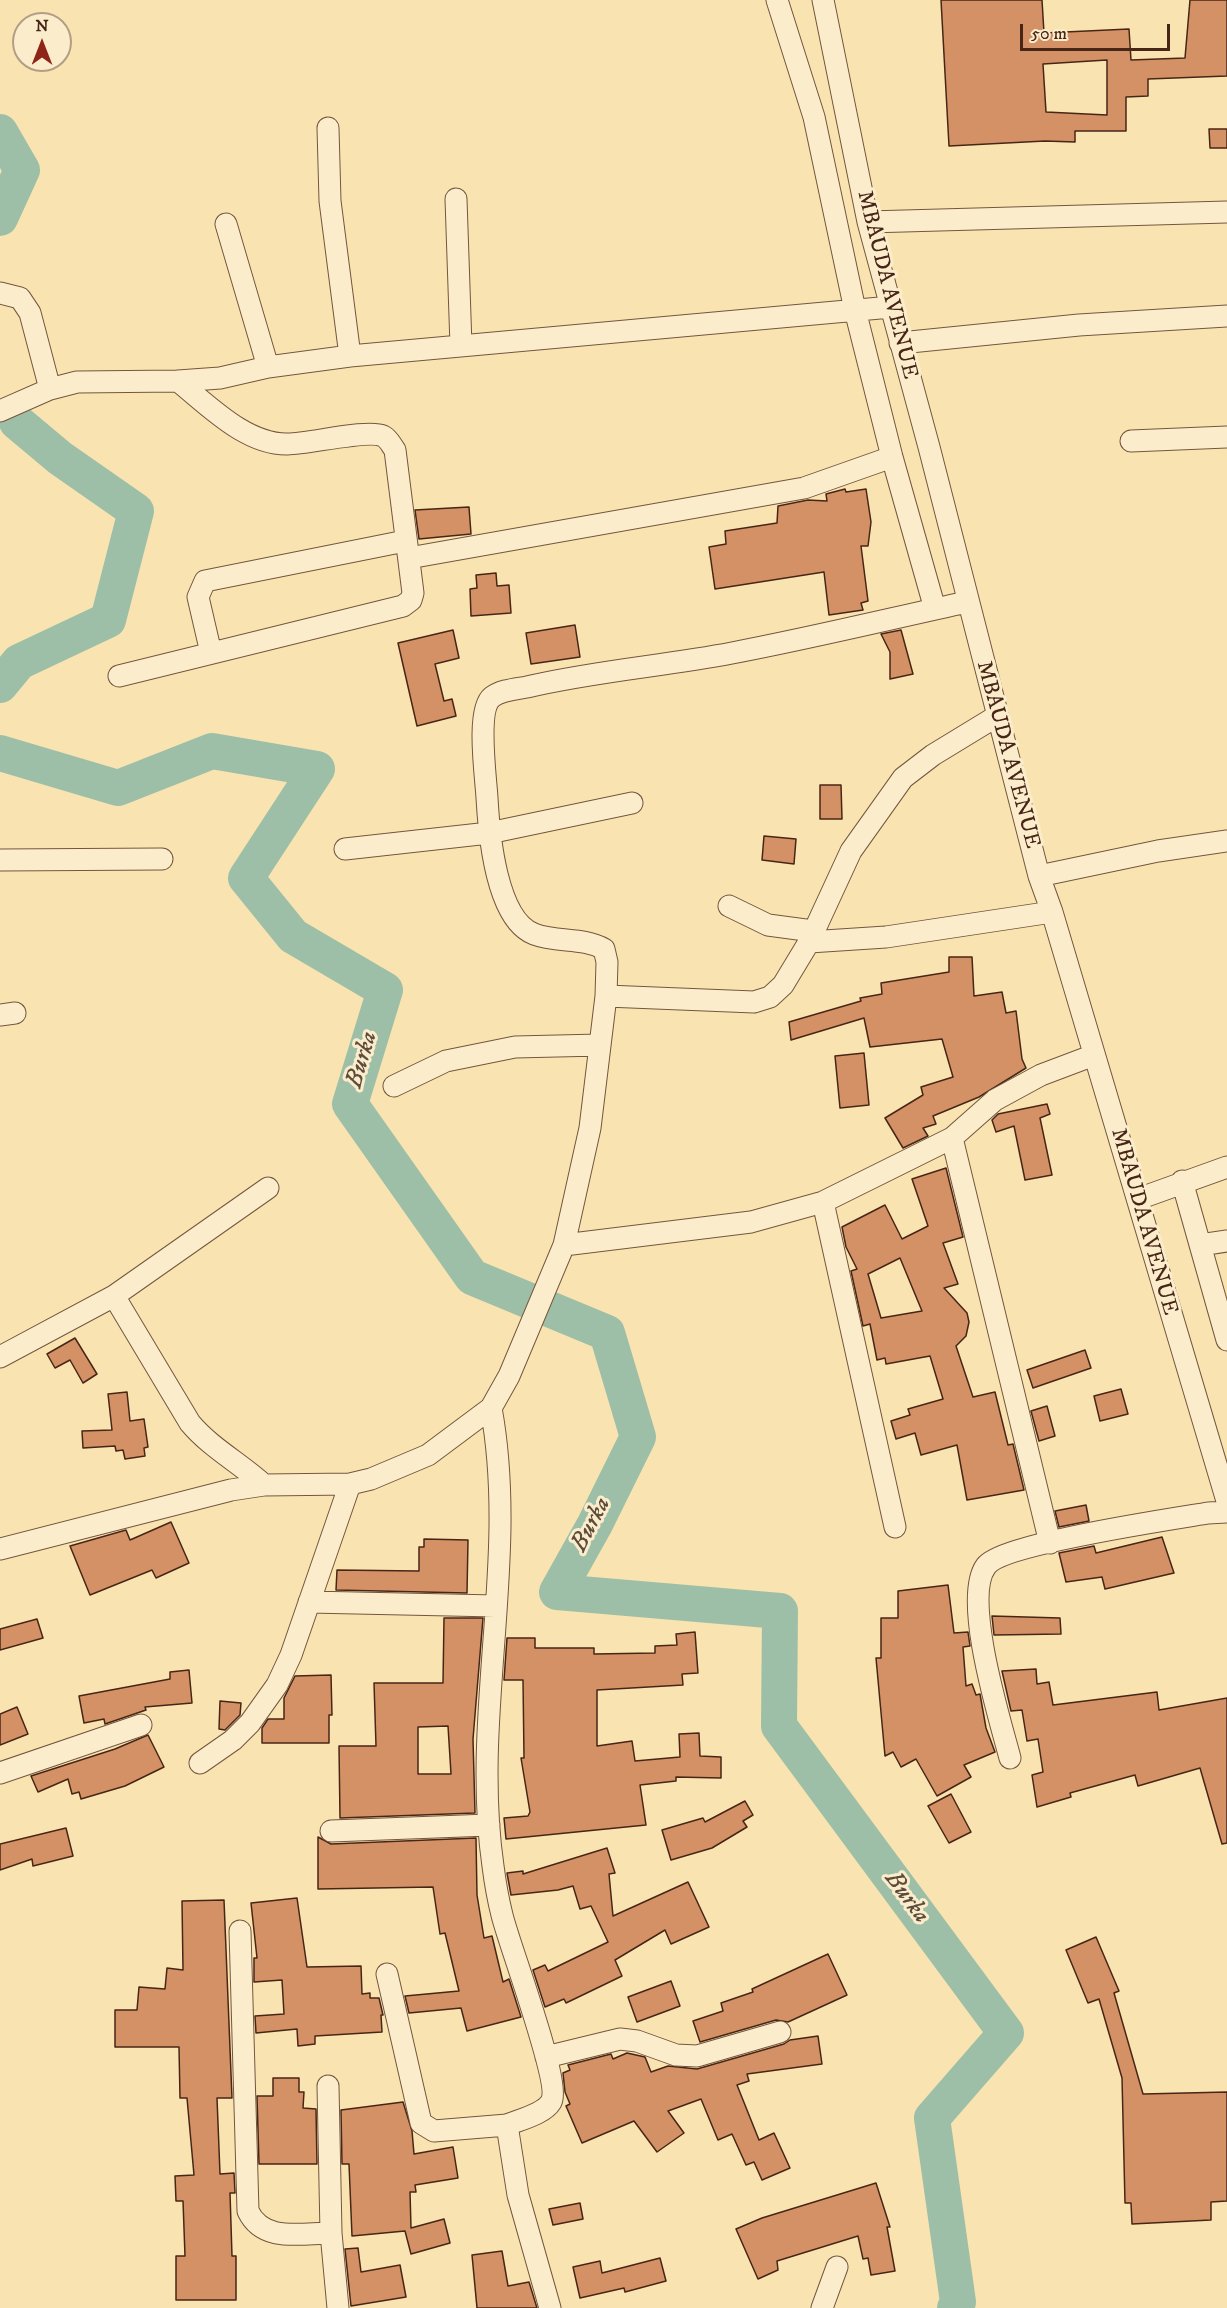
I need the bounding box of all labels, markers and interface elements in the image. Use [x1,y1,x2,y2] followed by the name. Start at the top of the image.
[12,12,72,72] north arrow
[1023,12,1173,50] scale bar
[35,16,49,36] text: N
[1031,23,1067,45] text: 50 m
[850,188,922,382] street label: MBAUDA AVENUE
[969,658,1045,852] street label: MBAUDA AVENUE
[341,1028,385,1092] water label: Burka
[1104,1126,1182,1318] street label: MBAUDA AVENUE
[566,1493,618,1557] water label: Burka
[878,1866,934,1930] water label: Burka

